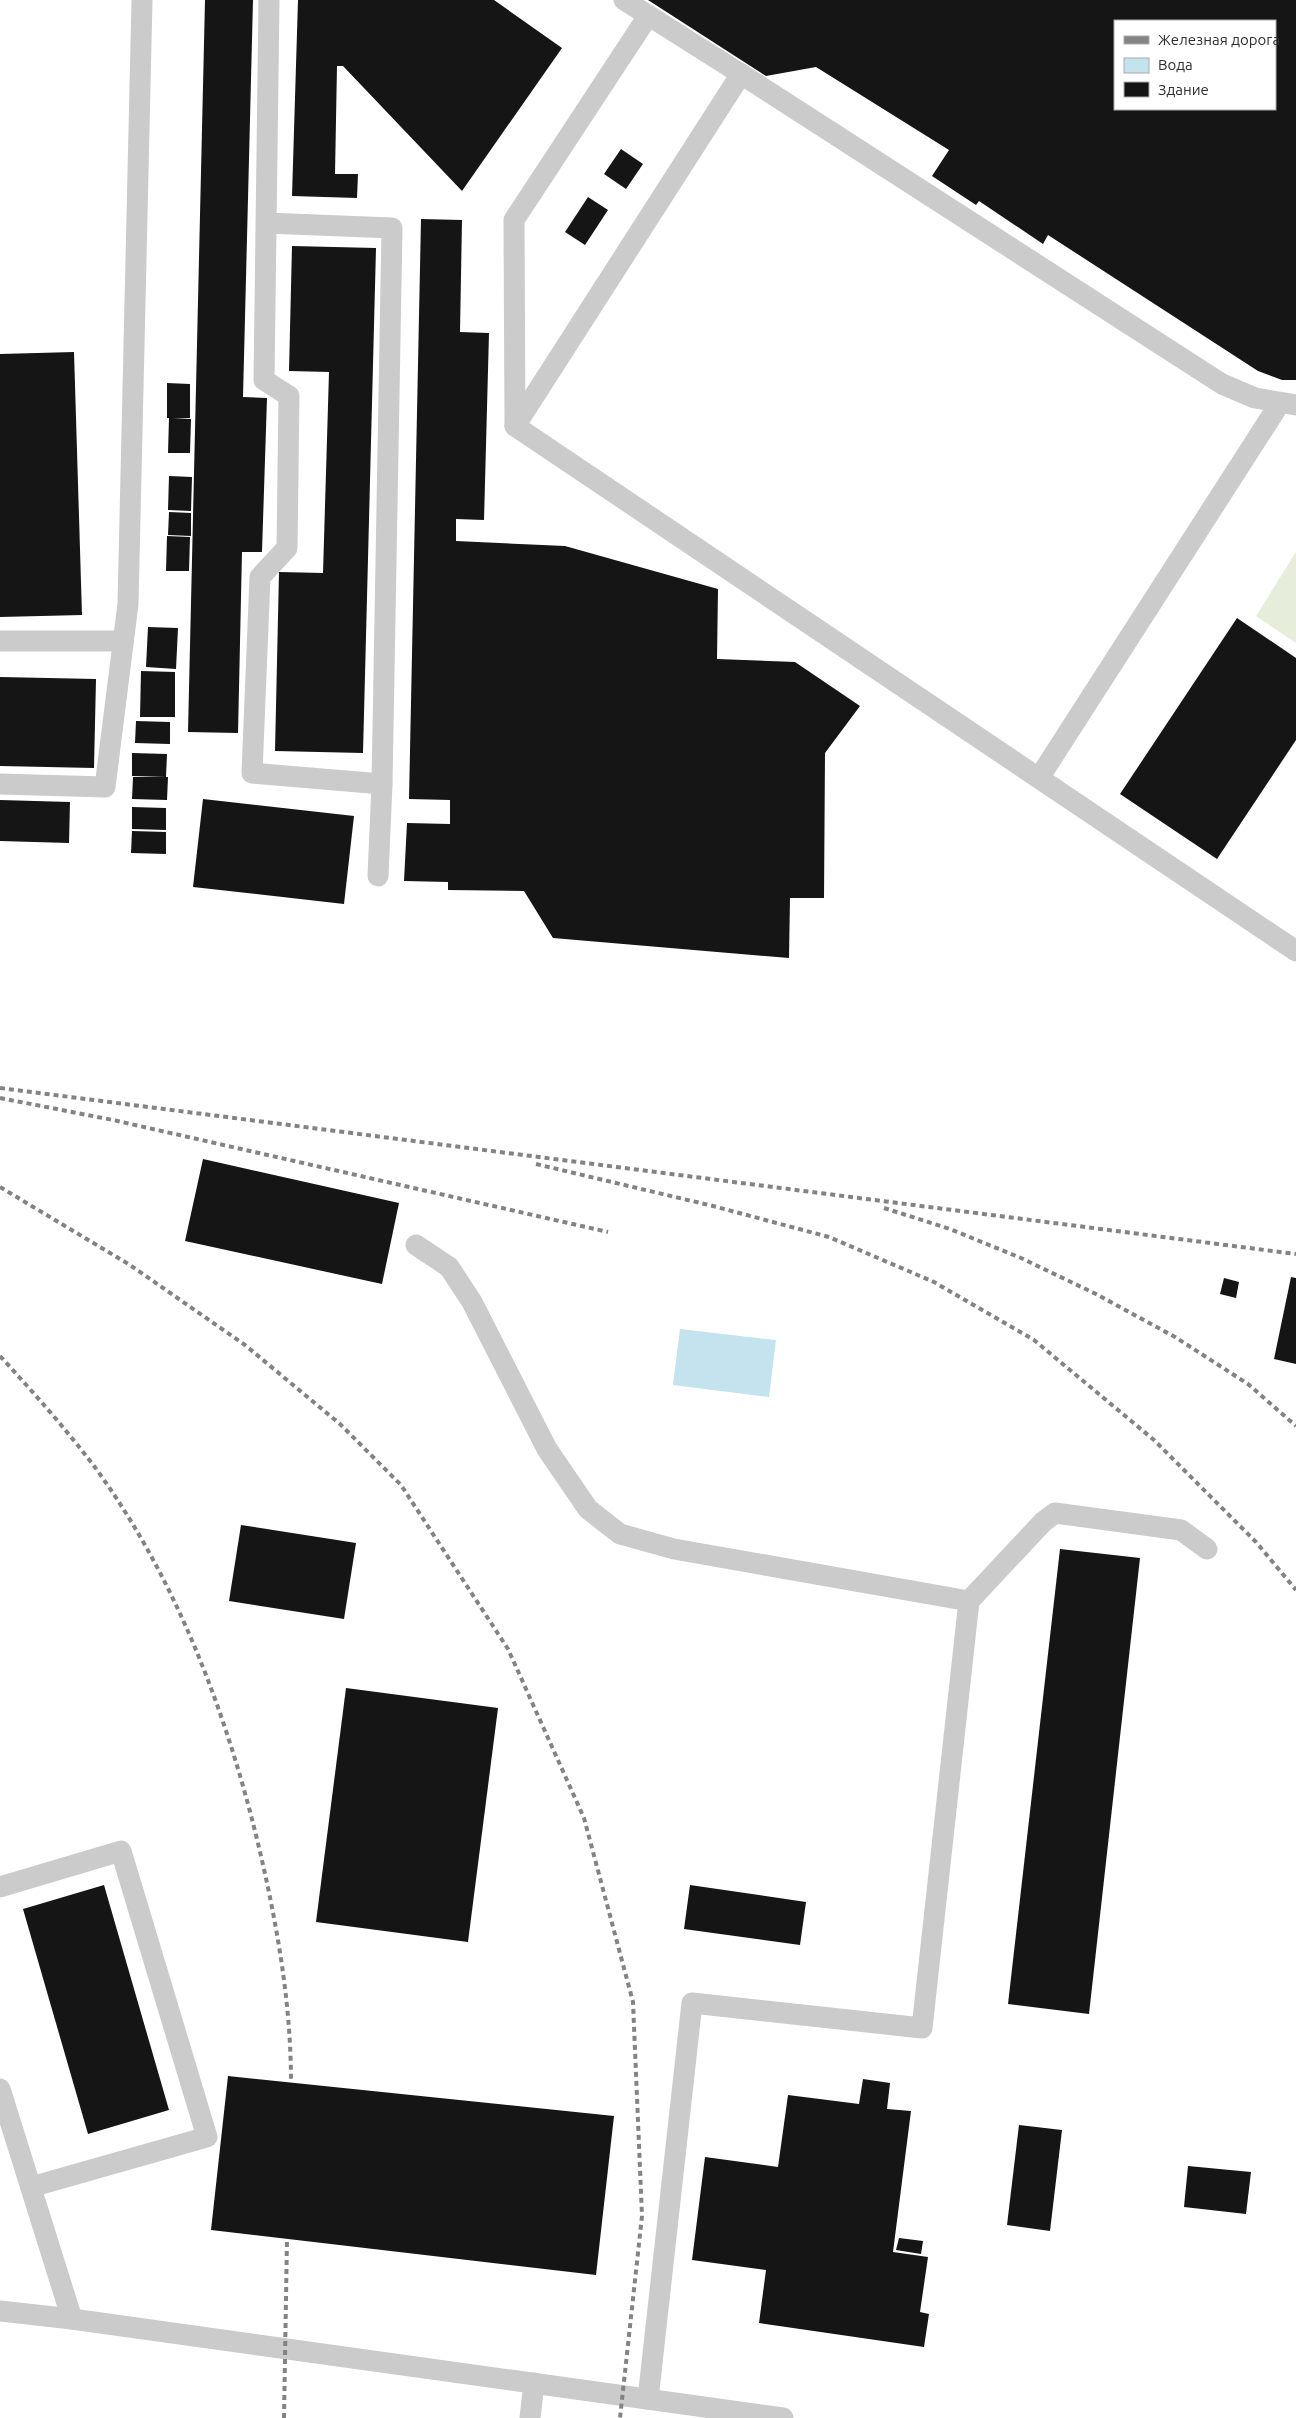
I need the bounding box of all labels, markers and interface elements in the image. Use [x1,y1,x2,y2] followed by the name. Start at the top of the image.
[1114,20,1276,110] legend
[1158,31,1280,48] text: Железная дорога
[1158,56,1193,73] text: Вода
[1158,81,1209,98] text: Здание

